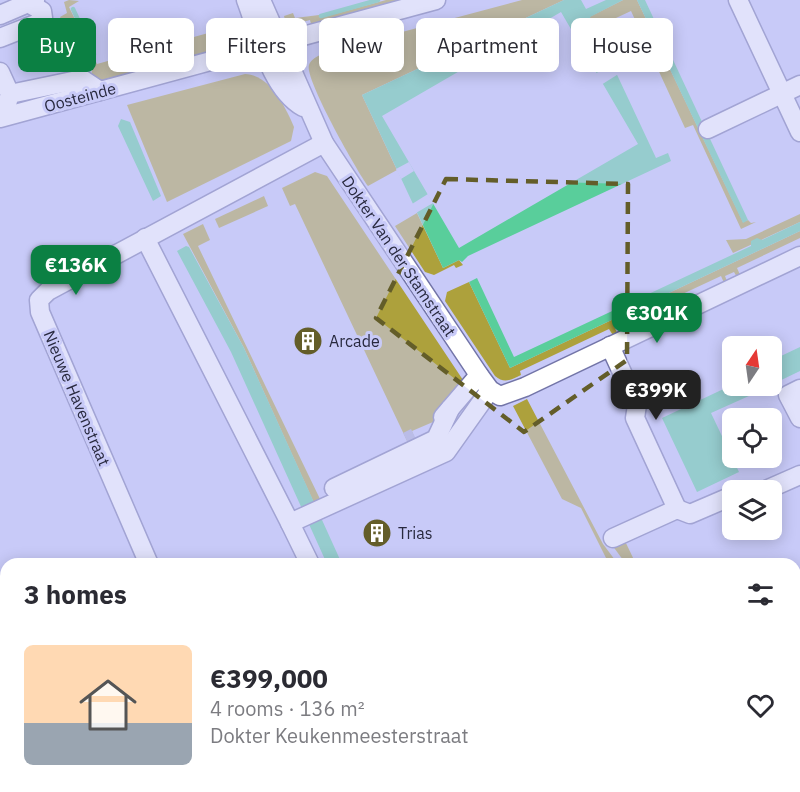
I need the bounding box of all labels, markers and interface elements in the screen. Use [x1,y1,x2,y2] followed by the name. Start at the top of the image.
[18,18,96,72] chip: Buy
[108,18,194,72] chip: Rent
[206,18,307,72] chip: Filters
[319,18,404,72] chip: New
[416,18,559,72] chip: Apartment
[571,18,673,72] chip: House
[42,78,118,116] street label: Oosteinde
[338,172,460,340] street label: Dokter Van der Stamstraat
[34,245,118,296] pin: €136K
[45,251,107,278] text: €136K
[615,293,699,344] pin: €301K
[626,299,688,326] text: €301K
[292,325,324,357] building icon: Arcade
[39,327,115,469] street label: Nieuwe Havenstraat
[329,331,380,351] place label: Arcade
[722,336,782,396] north arrow
[722,336,782,540] map controls
[614,370,698,421] pin: €399K
[625,376,687,403] text: €399K
[722,408,782,468] button: locate
[722,480,782,540] button: layers
[361,517,393,549] building icon: Trias
[398,523,433,543] place label: Trias
[24,577,127,611] text: 3 homes
[744,578,777,611] icon: filters
[210,661,328,695] text: €399,000
[72,669,144,741] icon: home
[744,689,777,722] icon: heart
[210,695,365,722] text: 4 rooms · 136 m²
[210,722,469,749] text: Dokter Keukenmeesterstraat

